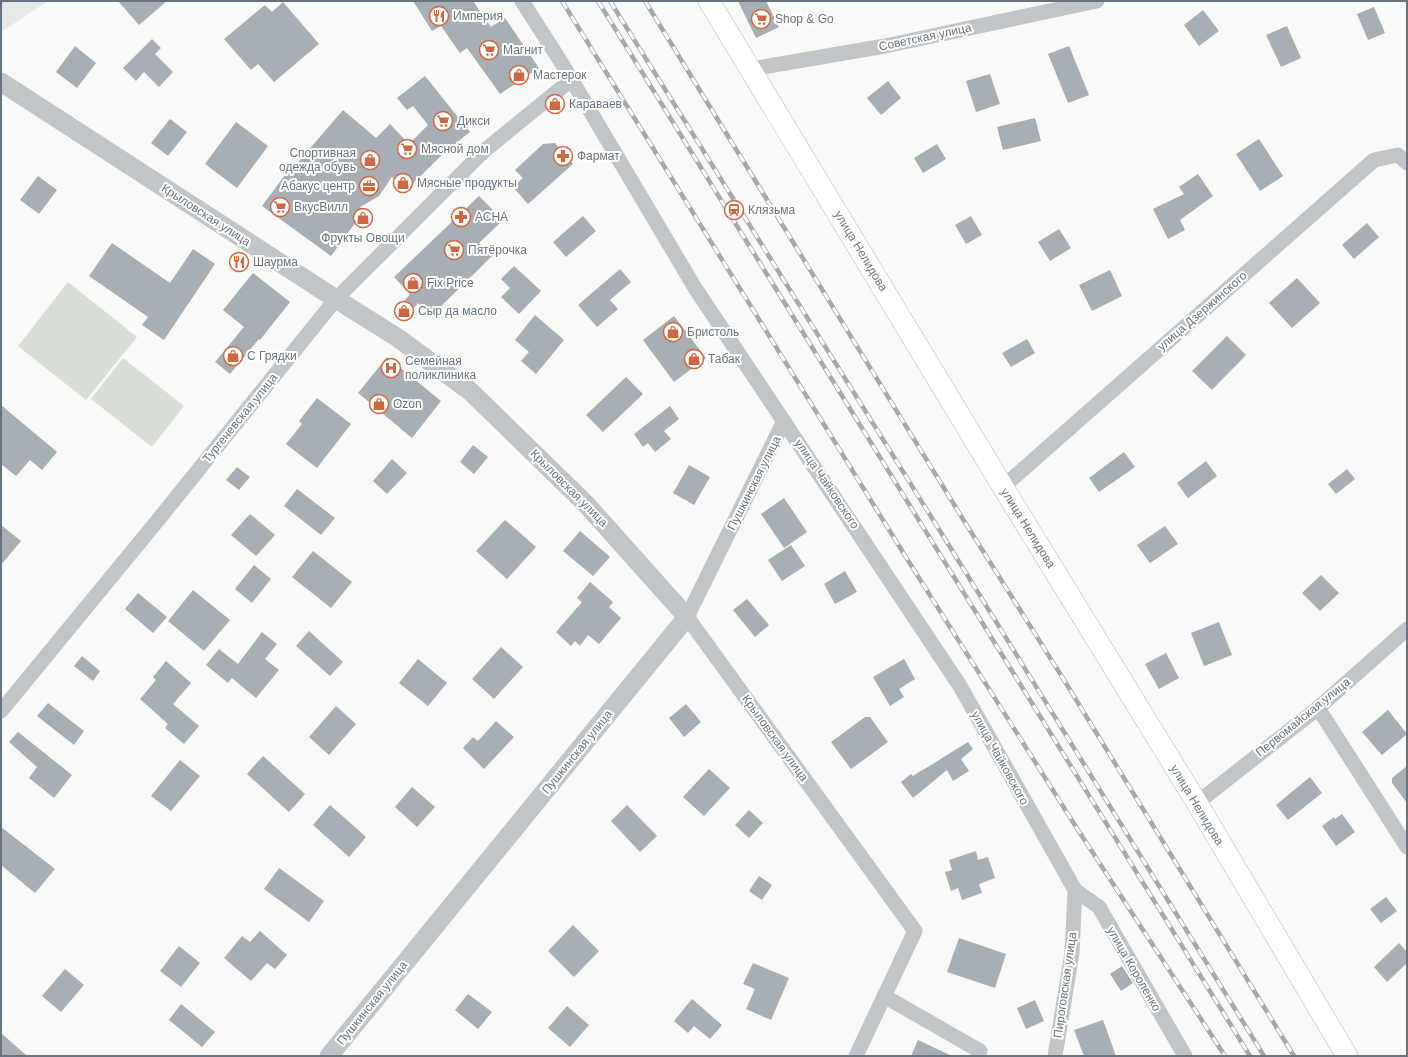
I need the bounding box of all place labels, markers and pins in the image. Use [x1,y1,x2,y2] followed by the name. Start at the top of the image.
[428,5,450,27] restaurant icon: Империя
[750,8,772,30] supermarket icon: Shop & Go
[453,9,503,23] place label: Империя
[775,12,834,26] place label: Shop & Go
[478,39,500,61] supermarket icon: Магнит
[503,43,544,57] place label: Магнит
[508,64,530,86] shop icon: Мастерок
[533,68,587,82] place label: Мастерок
[544,93,566,115] shop icon: Караваев
[569,97,622,111] place label: Караваев
[432,110,454,132] supermarket icon: Дикси
[457,114,490,128] place label: Дикси
[396,138,418,160] supermarket icon: Мясной дом
[421,142,489,156] place label: Мясной дом
[552,145,574,167] pharmacy icon: Фармат
[279,146,356,174] place label: Спортивная одежда обувь
[359,149,381,171] shop icon: Спортивная одежда обувь
[577,149,620,163] place label: Фармат
[392,172,414,194] shop icon: Мясные продукты
[358,175,380,197] office icon: Абакус центр
[417,176,517,190] place label: Мясные продукты
[281,179,355,193] place label: Абакус центр
[269,196,291,218] supermarket icon: ВкусВилл
[723,199,745,221] station icon: Клязьма
[294,200,348,214] place label: ВкусВилл
[748,203,795,217] place label: Клязьма
[450,206,472,228] pharmacy icon: АСНА
[352,207,374,229] shop icon: Фрукты Овощи
[475,210,508,224] place label: АСНА
[321,231,405,245] place label: Фрукты Овощи
[443,239,465,261] supermarket icon: Пятёрочка
[468,243,527,257] place label: Пятёрочка
[228,251,250,273] restaurant icon: Шаурма
[253,255,298,269] place label: Шаурма
[402,272,424,294] shop icon: Fix Price
[427,276,474,290] place label: Fix Price
[393,300,415,322] shop icon: Сыр да масло
[418,304,497,318] place label: Сыр да масло
[662,321,684,343] shop icon: Бристоль
[687,325,739,339] place label: Бристоль
[222,345,244,367] shop icon: С Грядки
[683,348,705,370] shop icon: Табак
[247,349,297,363] place label: С Грядки
[708,352,741,366] place label: Табак
[405,354,477,382] place label: Семейная поликлиника
[380,357,402,379] hospital icon: Семейная поликлиника
[368,393,390,415] shop icon: Ozon
[393,397,422,411] place label: Ozon

